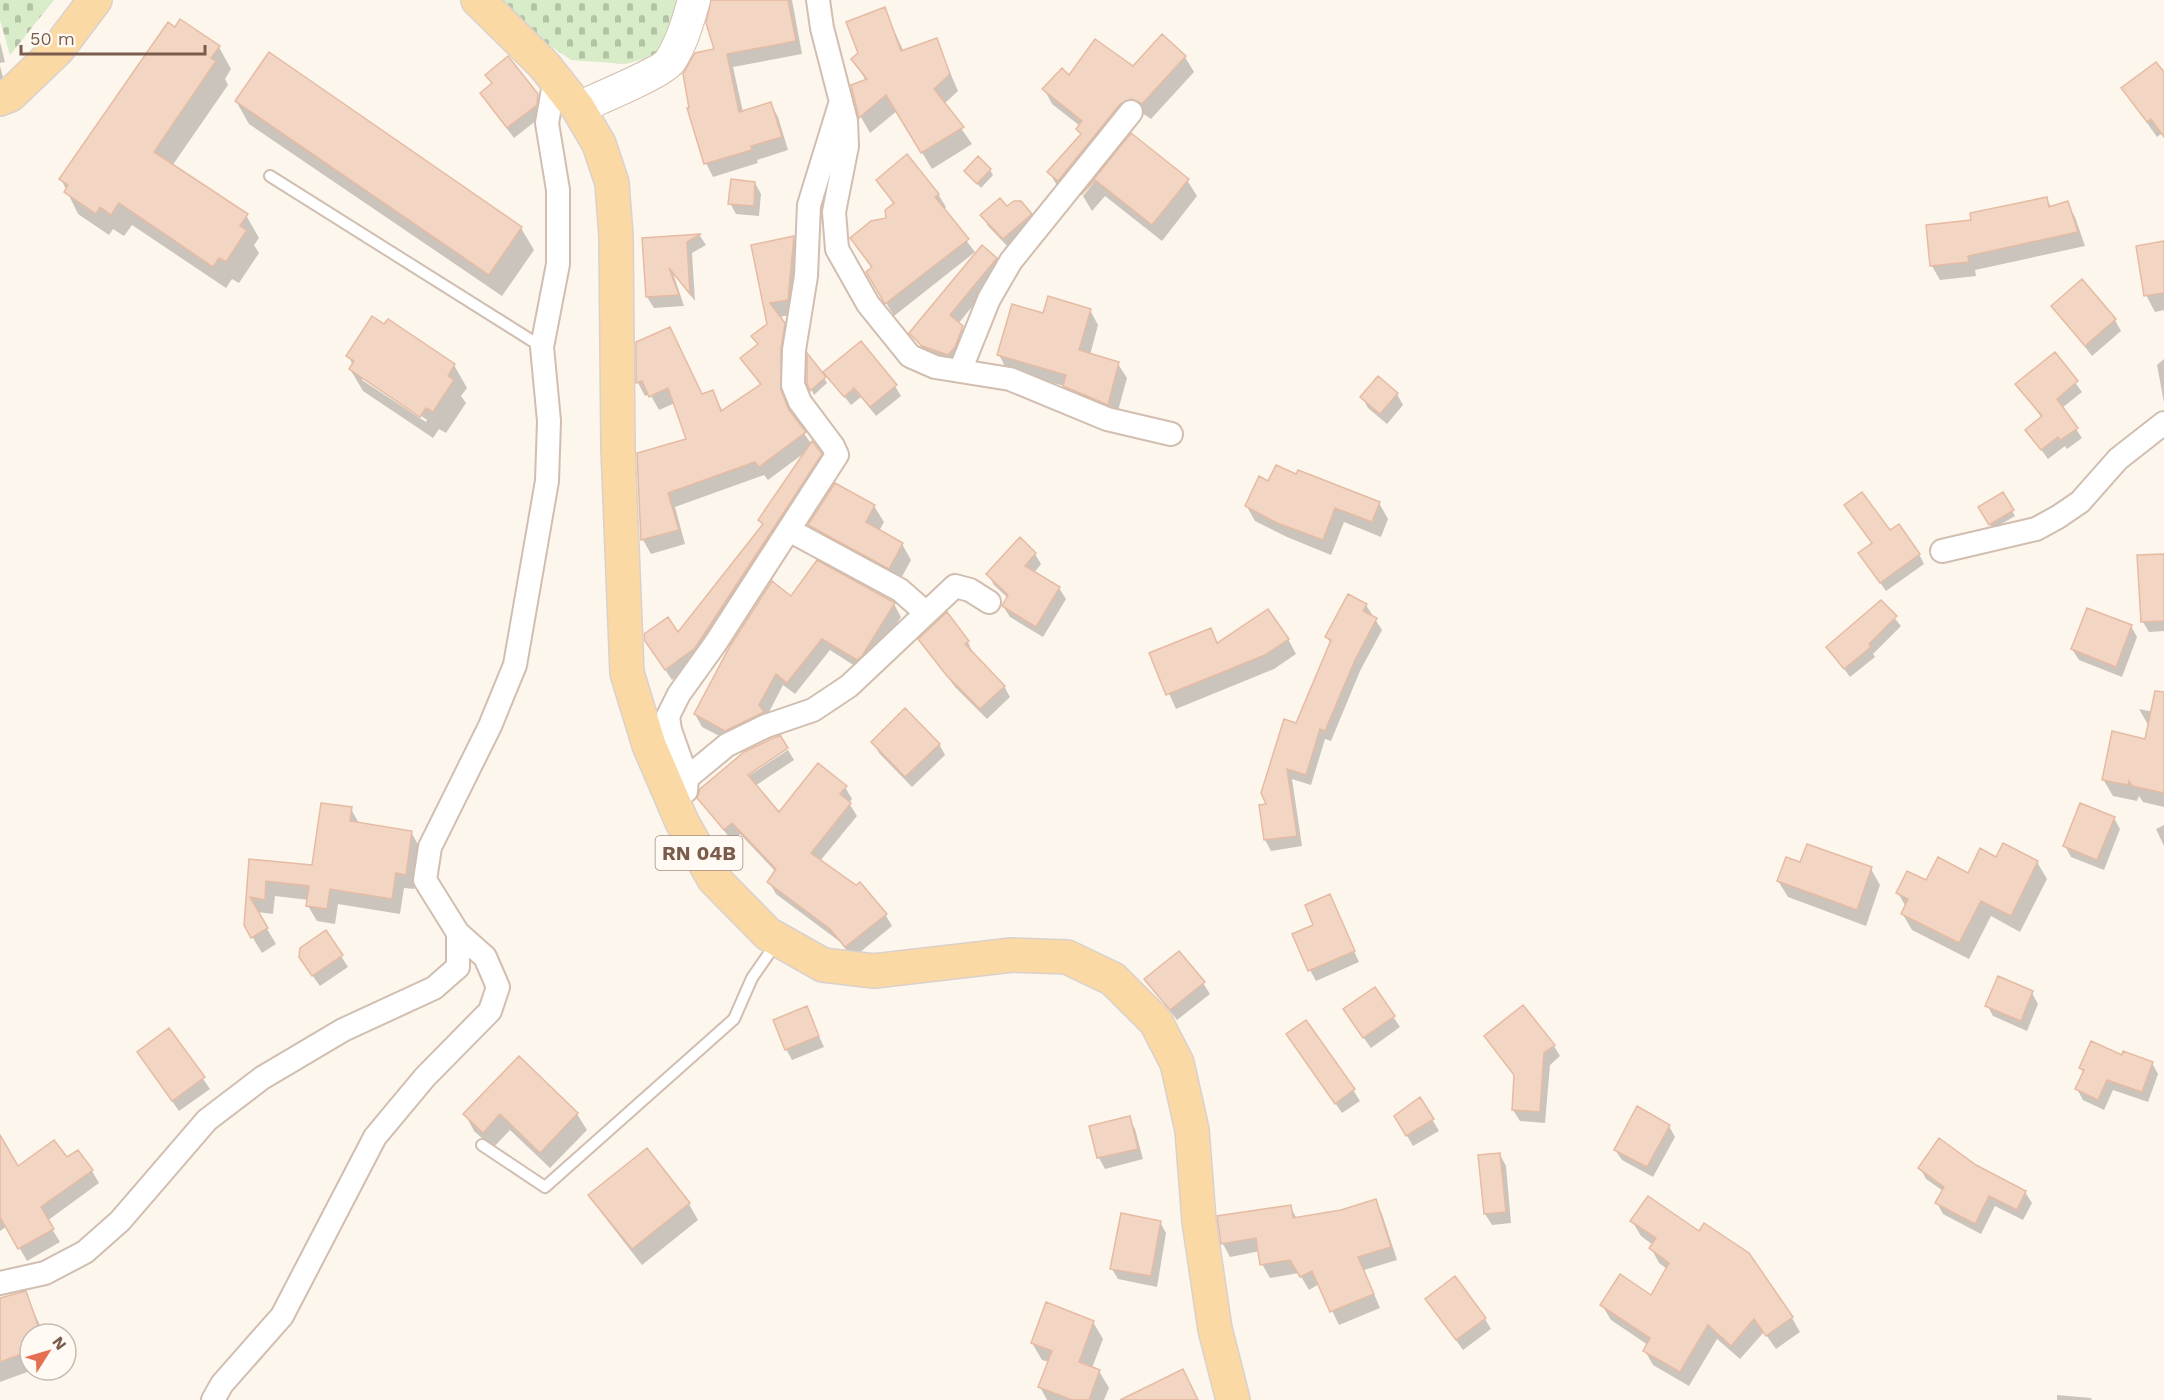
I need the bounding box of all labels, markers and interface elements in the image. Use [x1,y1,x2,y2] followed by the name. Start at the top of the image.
[21,18,206,56] scale bar
[30,28,75,49] text: 50 m
[656,836,742,870] road number: RN 04B
[18,1322,78,1382] north arrow
[48,1333,71,1354] text: N

